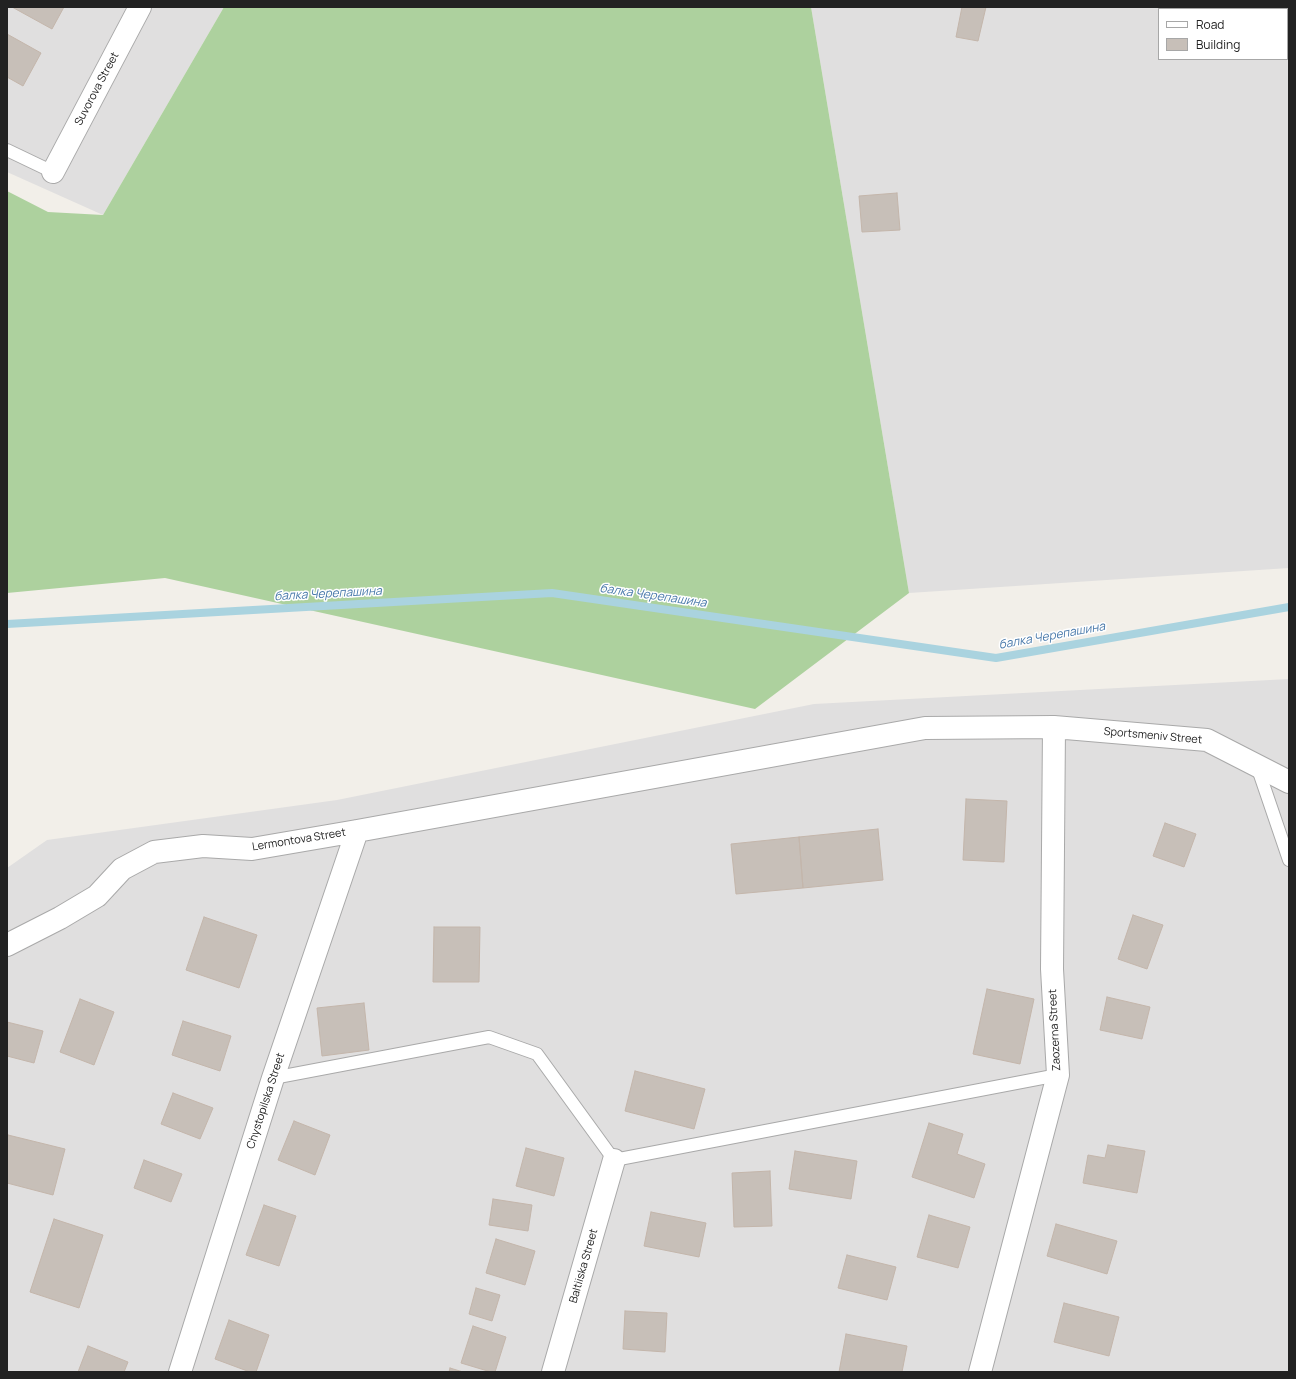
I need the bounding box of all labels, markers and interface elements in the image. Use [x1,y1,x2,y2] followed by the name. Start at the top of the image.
[1158,8,1288,60] legend
[1196,16,1224,33] text: Road
[1196,36,1240,53] text: Building
[72,50,122,128] street label: Suvorova Street
[599,581,707,611] water label: балка Черепашина
[274,584,382,604] water label: балка Черепашина
[998,620,1106,652] water label: балка Черепашина
[1103,725,1203,747] street label: Sportsmeniv Street
[251,826,347,854] street label: Lermontova Street
[1046,989,1064,1071] street label: Zaozerna Street
[244,1051,288,1151] street label: Chystopilska Street
[567,1227,601,1305] street label: Baltiiska Street

